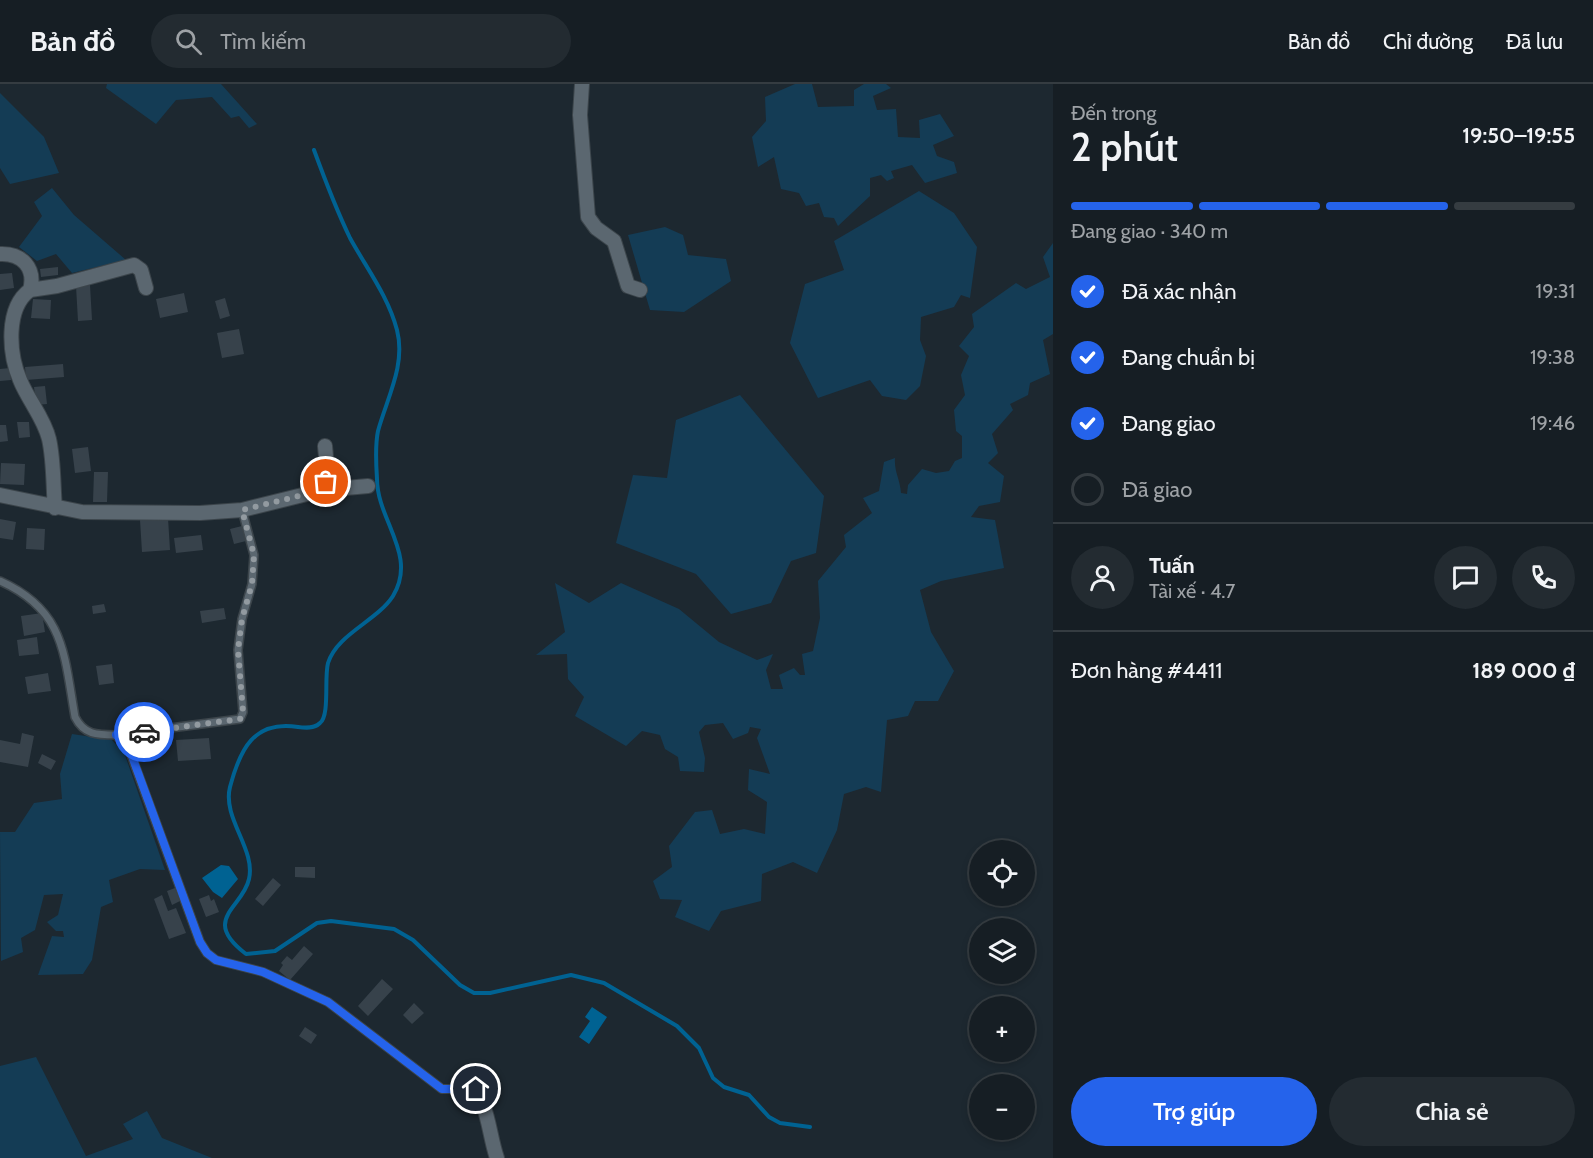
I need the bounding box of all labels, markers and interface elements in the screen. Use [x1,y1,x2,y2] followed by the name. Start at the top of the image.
[151,14,571,68] search box
[30,24,115,58] text: Bản đồ
[172,25,205,58] icon: search
[220,28,306,55] text: Tìm kiếm
[1288,29,1350,54] text: Bản đồ
[1383,29,1473,54] text: Chỉ đường
[1506,29,1563,54] text: Đã lưu
[1071,101,1156,125] text: Đến trong
[1462,122,1575,149] text: 19:50–19:55
[1071,123,1178,171] text: 2 phút
[1071,219,1228,243] text: Đang giao · 340 m
[1071,275,1104,308] icon: check
[1122,278,1236,305] text: Đã xác nhận
[1536,279,1575,303] text: 19:31
[1071,341,1104,374] icon: check
[1122,344,1255,371] text: Đang chuẩn bị
[1530,345,1575,369] text: 19:38
[1071,407,1104,440] icon: check
[1122,410,1216,437] text: Đang giao
[1530,411,1575,435] text: 19:46
[300,456,351,507] pin
[309,465,342,498] icon: bag
[1122,476,1192,503] text: Đã giao
[1071,546,1134,609] button: person
[1434,546,1497,609] button: chat
[1512,546,1575,609] button: phone
[1149,552,1195,579] text: Tuấn
[1149,579,1235,603] text: Tài xế · 4.7
[1071,657,1222,684] text: Đơn hàng #4411
[1472,657,1575,684] text: 189 000 ₫
[114,702,174,762] courier
[128,716,161,749] icon: car
[969,840,1035,1140] map controls
[969,840,1035,906] button: locate
[969,918,1035,984] button: layers
[969,996,1035,1062] button: +
[450,1063,501,1114] pin
[459,1072,492,1105] icon: home
[969,1074,1035,1140] button: −
[1071,1077,1317,1146] button: Trợ giúp
[1329,1077,1575,1146] button: Chia sẻ

